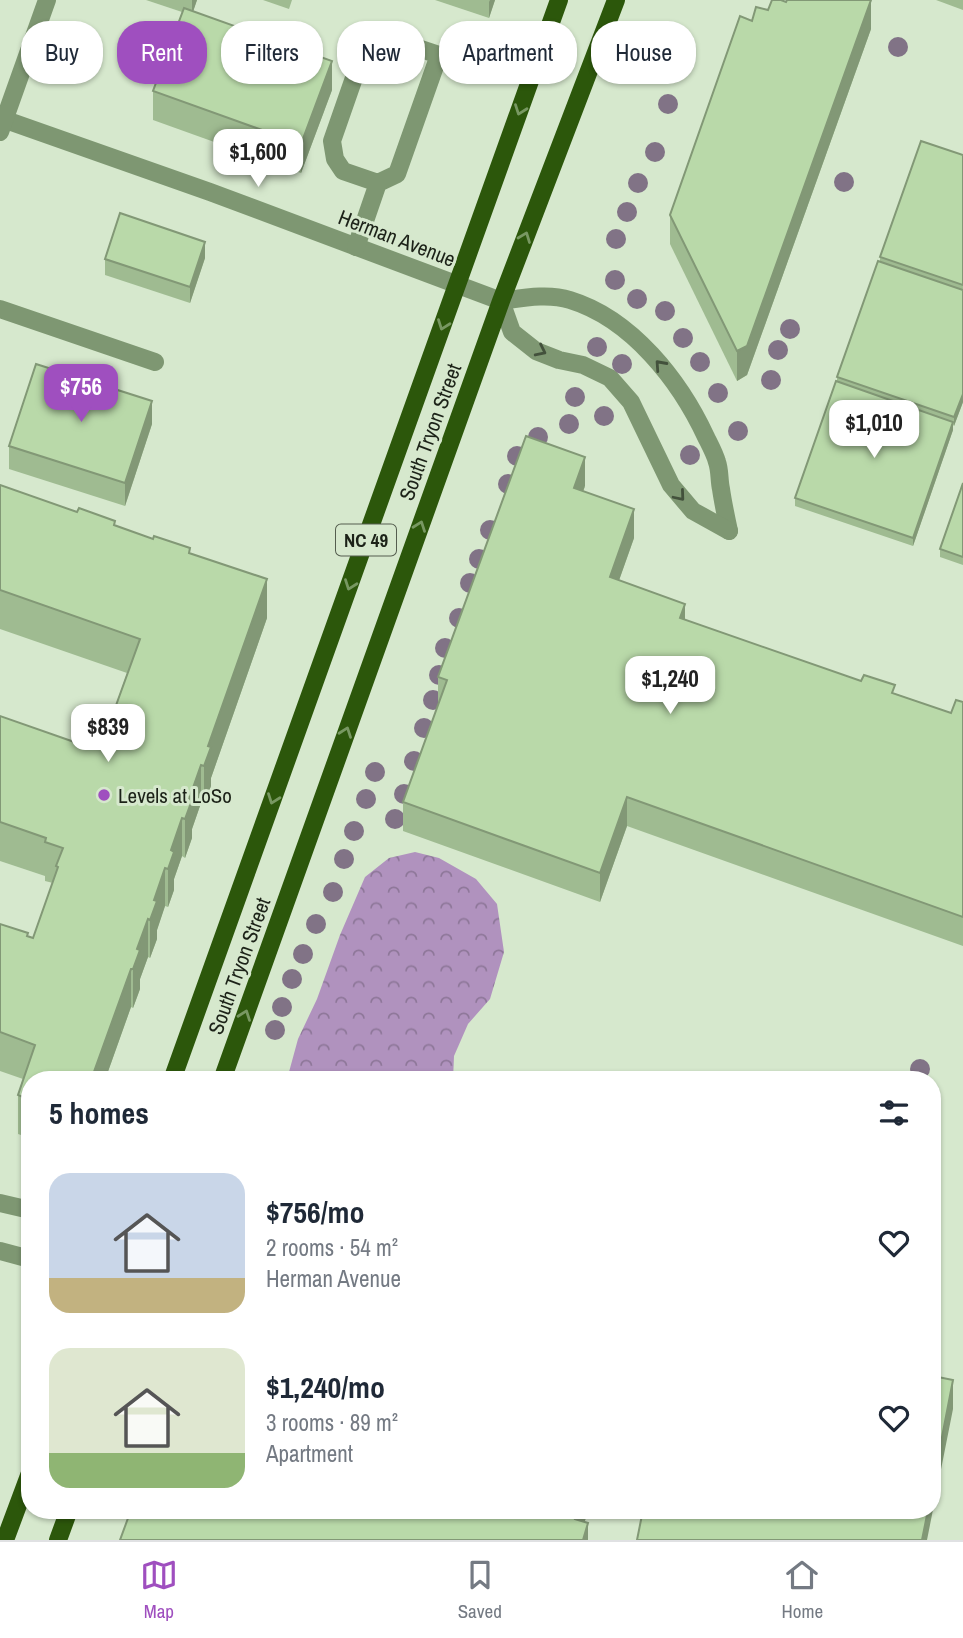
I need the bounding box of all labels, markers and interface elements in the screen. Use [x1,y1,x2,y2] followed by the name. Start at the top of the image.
[21,21,103,84] chip: Buy
[117,21,207,84] chip: Rent
[221,21,323,84] chip: Filters
[337,21,425,84] chip: New
[439,21,577,84] chip: Apartment
[591,21,696,84] chip: House
[514,104,528,116] one-way arrow
[201,130,315,189] pin: $1,600
[229,136,287,167] text: $1,600
[334,202,460,274] street label: Herman Avenue
[517,231,531,243] one-way arrow
[437,318,451,330] one-way arrow
[534,343,546,357] one-way arrow
[392,359,468,504] street label: South Tryon Street
[656,360,668,373] one-way arrow
[40,364,122,424] pin: $756
[60,371,102,402] text: $756
[817,400,931,460] pin: $1,010
[845,407,903,438] text: $1,010
[672,488,684,501] one-way arrow
[412,520,426,532] one-way arrow
[336,524,396,555] road number: NC 49
[344,578,358,590] one-way arrow
[613,656,727,716] pin: $1,240
[641,663,699,694] text: $1,240
[67,704,149,764] pin: $839
[87,711,129,742] text: $839
[338,727,352,739] one-way arrow
[118,781,232,810] place label: Levels at LoSo
[96,787,112,803] marker: Levels at LoSo
[267,792,281,804] one-way arrow
[201,893,277,1038] street label: South Tryon Street
[237,1010,251,1022] one-way arrow
[49,1093,149,1133] text: 5 homes
[875,1094,913,1132] icon: filters
[266,1192,364,1232] text: $756/mo
[105,1201,189,1285] icon: home
[875,1224,913,1262] icon: heart
[266,1232,398,1263] text: 2 rooms · 54 m²
[266,1263,401,1294] text: Herman Avenue
[266,1367,385,1407] text: $1,240/mo
[105,1376,189,1460] icon: home
[875,1399,913,1437] icon: heart
[266,1407,398,1438] text: 3 rooms · 89 m²
[266,1438,353,1469] text: Apartment
[140,1556,178,1624] tab: Map
[458,1556,502,1624] tab: Saved
[782,1556,823,1624] tab: Home

